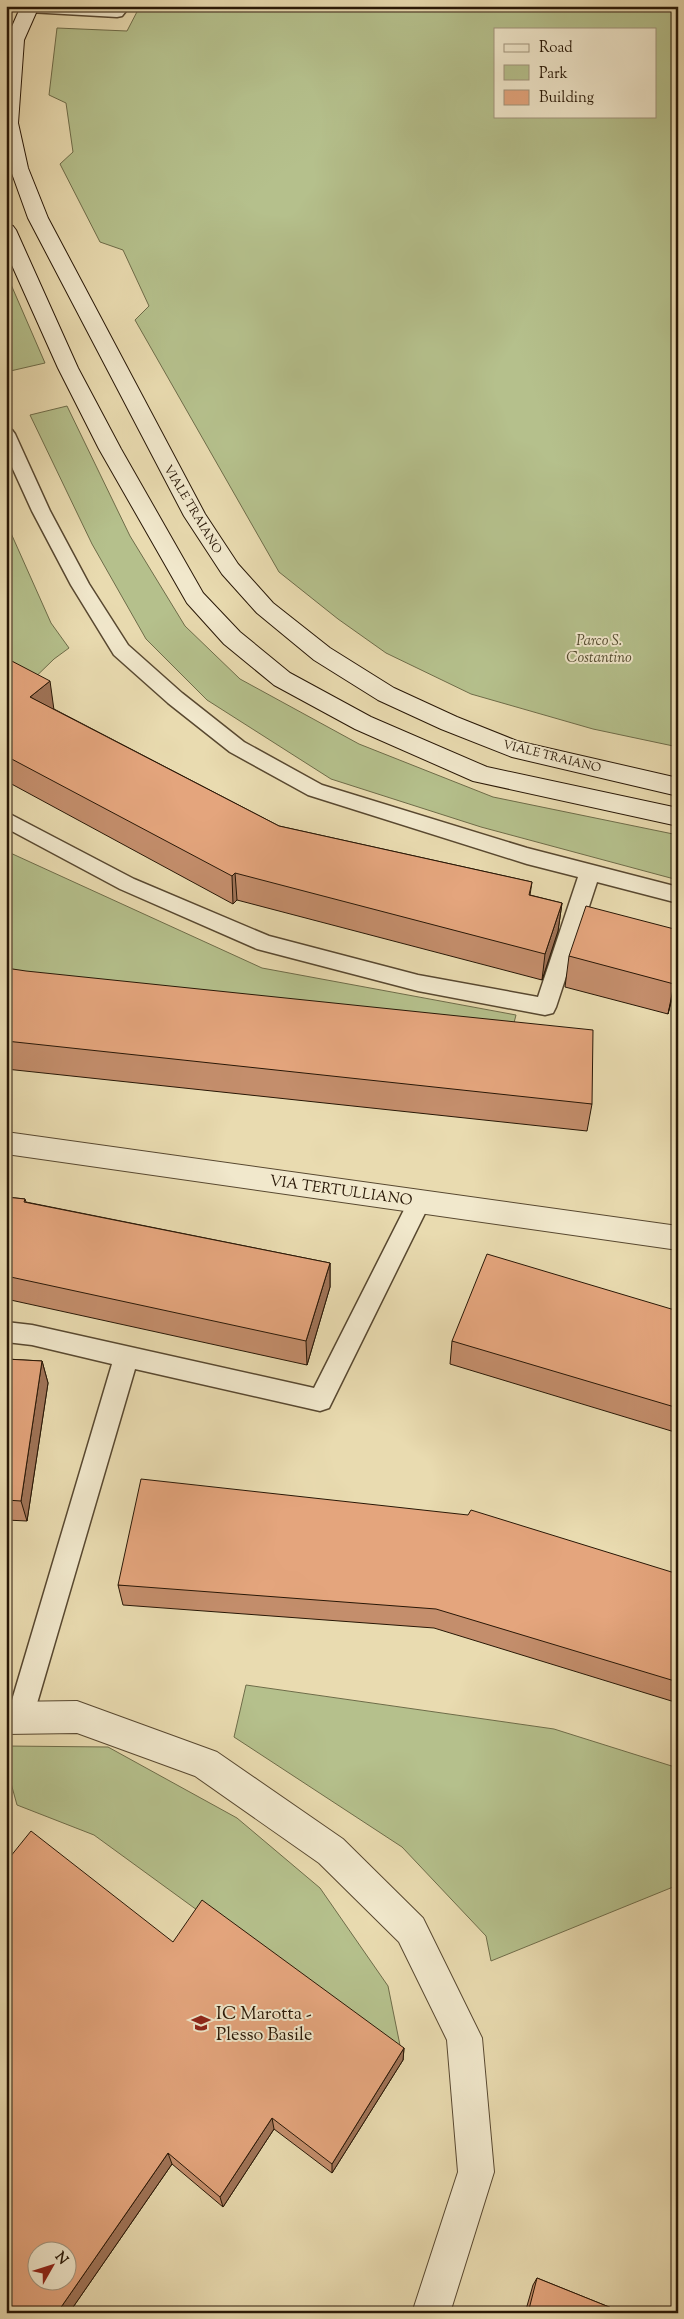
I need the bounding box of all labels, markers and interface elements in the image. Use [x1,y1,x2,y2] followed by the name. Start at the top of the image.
[494,28,656,118] legend
[539,38,573,59] text: Road
[539,64,568,85] text: Park
[539,88,594,109] text: Building
[158,462,226,557] street label: VIALE TRAIANO
[566,631,632,669] park label: Parco S. Costantino
[501,736,603,778] street label: VIALE TRAIANO
[268,1171,414,1212] street label: VIA TERTULLIANO
[216,2002,312,2049] place label: IC Marotta - Plesso Basile
[190,2012,212,2034] school or university icon: IC Marotta - Plesso Basile
[28,2242,78,2292] north arrow
[49,2248,72,2270] text: N

